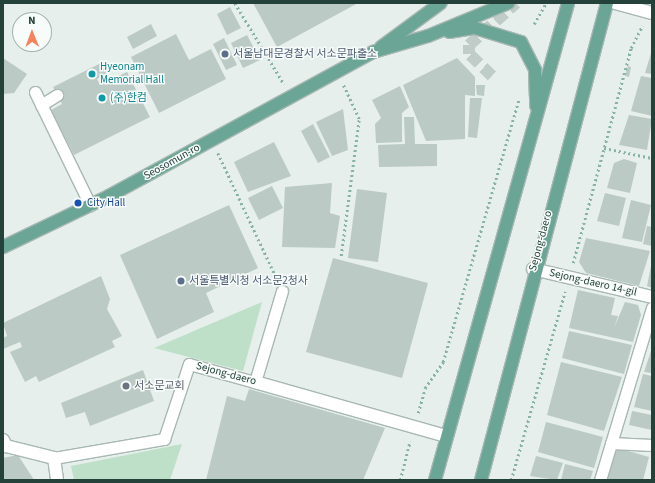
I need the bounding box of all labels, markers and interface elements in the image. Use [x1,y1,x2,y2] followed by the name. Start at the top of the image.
[12,12,52,52] north arrow
[28,13,36,28] text: N
[233,47,377,61] place label: 서울남대문경찰서 서소문파출소
[220,49,230,59] marker: 서울남대문경찰서 서소문파출소
[100,61,164,87] place label: Hyeonam Memorial Hall
[87,69,97,79] marker: Hyeonam Memorial Hall
[110,91,147,105] place label: (주)한컴
[97,93,107,103] marker: (주)한컴
[142,141,202,183] street label: Seosomun-ro
[87,196,125,210] place label: City Hall
[72,197,84,209] marker: City Hall
[527,209,555,273] street label: Sejong-daero
[548,267,638,299] street label: Sejong-daero 14-gil
[189,274,308,288] place label: 서울특별시청 서소문2청사
[176,276,186,286] marker: 서울특별시청 서소문2청사
[194,360,258,388] street label: Sejong-daero
[134,379,185,393] place label: 서소문교회
[121,381,131,391] marker: 서소문교회

